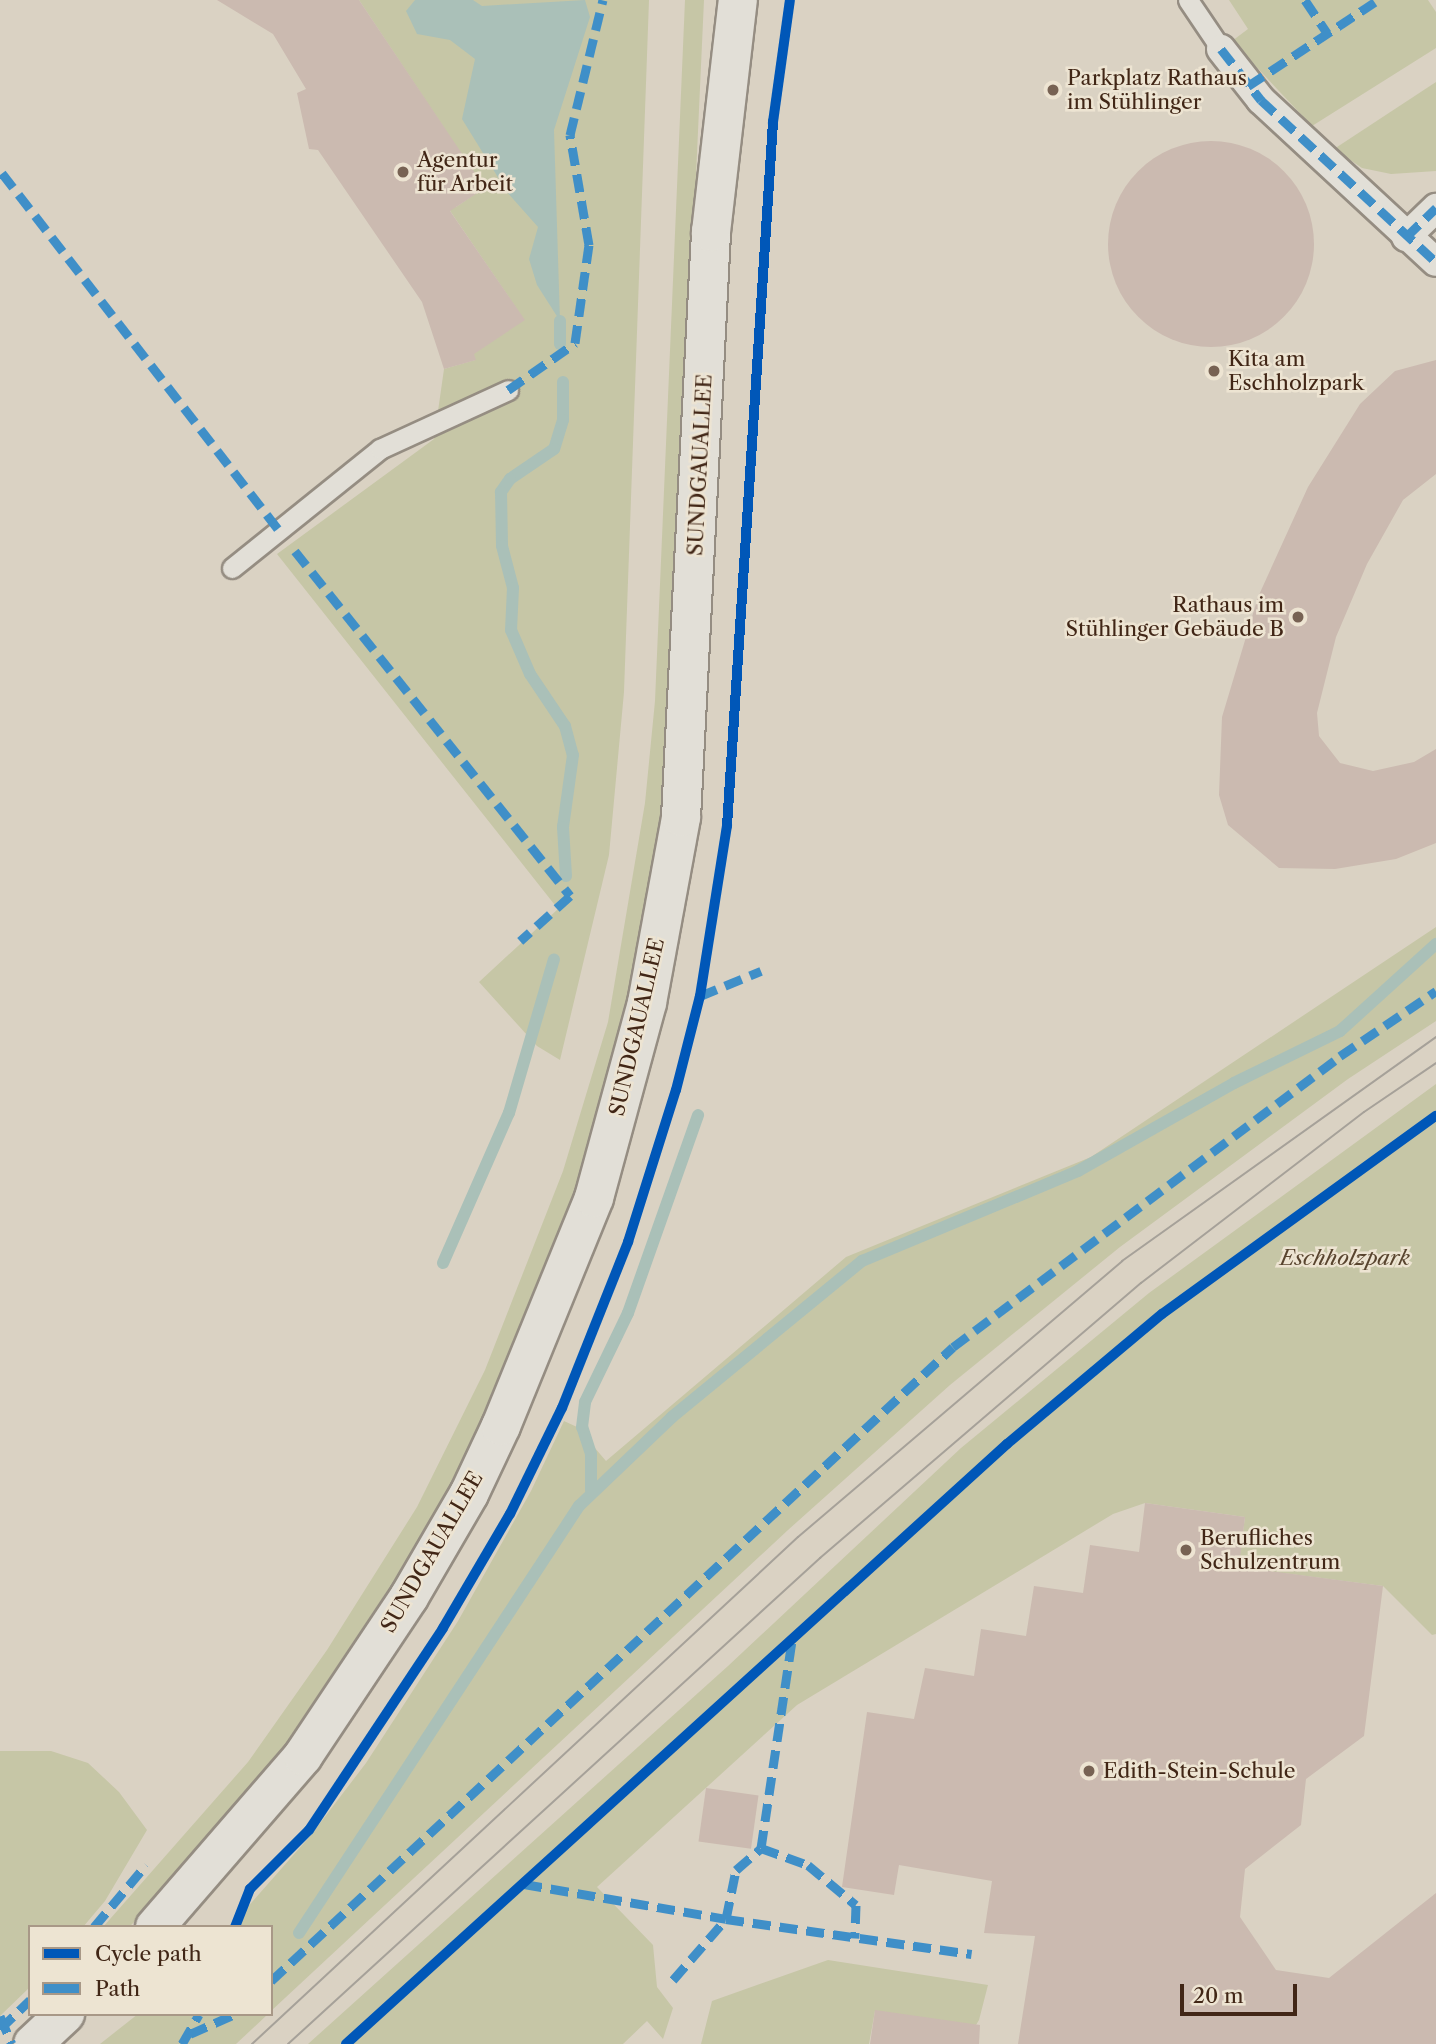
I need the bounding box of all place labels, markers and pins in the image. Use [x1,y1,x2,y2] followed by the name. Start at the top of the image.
[1067,65,1247,115] place label: Parkplatz Rathaus im Stühlinger
[1045,82,1061,98] marker: Parkplatz Rathaus im Stühlinger
[417,147,514,197] place label: Agentur für Arbeit
[395,164,411,180] marker: Agentur für Arbeit
[1228,346,1364,396] place label: Kita am Eschholzpark
[1206,363,1222,379] marker: Kita am Eschholzpark
[1065,592,1284,642] place label: Rathaus im Stühlinger Gebäude B
[1290,609,1306,625] marker: Rathaus im Stühlinger Gebäude B
[1200,1525,1340,1575] place label: Berufliches Schulzentrum
[1178,1542,1194,1558] marker: Berufliches Schulzentrum
[1103,1758,1295,1784] place label: Edith-Stein-Schule
[1081,1763,1097,1779] marker: Edith-Stein-Schule

